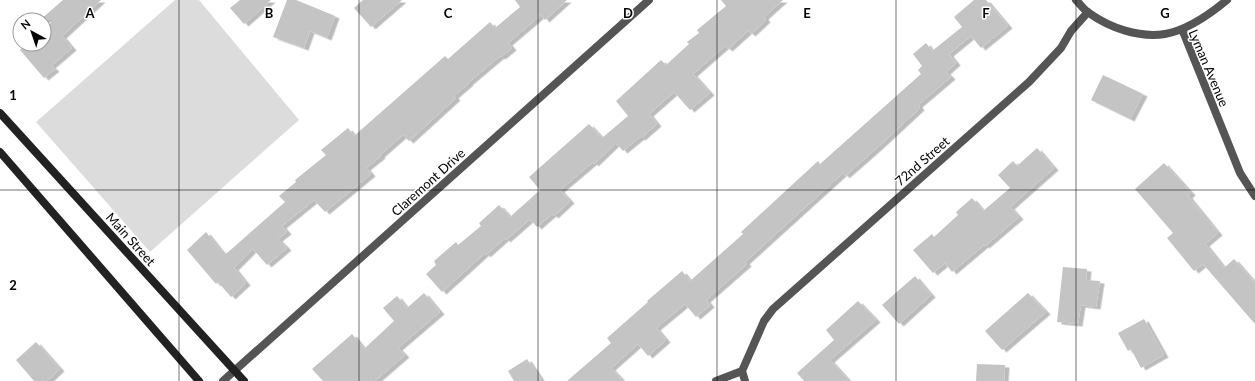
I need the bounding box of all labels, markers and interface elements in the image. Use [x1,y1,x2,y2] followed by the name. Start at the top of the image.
[84,5,95,21] text: A
[265,5,274,21] text: B
[444,5,453,21] text: C
[623,5,633,21] text: D
[803,5,811,21] text: E
[982,5,990,21] text: F
[1160,5,1170,21] text: G
[12,12,52,52] north arrow
[18,16,33,32] text: N
[1186,27,1233,109] street label: Lyman Avenue
[9,87,17,103] text: 1
[891,133,953,189] street label: 72nd Street
[388,145,468,219] street label: Claremont Drive
[103,209,159,269] street label: Main Street
[9,277,17,293] text: 2

